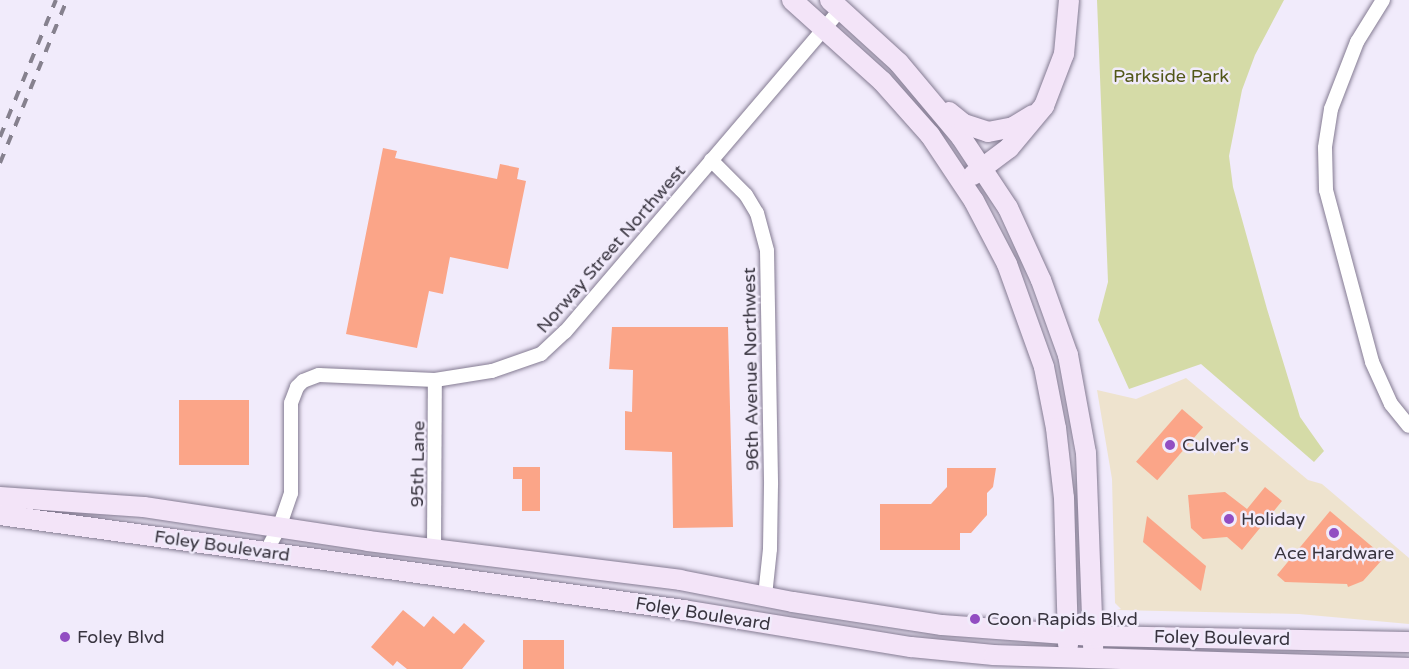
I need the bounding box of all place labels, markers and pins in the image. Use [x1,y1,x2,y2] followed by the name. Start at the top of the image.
[1182,434,1249,456] place label: Culver's
[1163,438,1177,452] marker: Culver's
[1241,508,1305,530] place label: Holiday
[1222,512,1236,526] marker: Holiday
[1327,526,1341,540] marker: Ace Hardware
[1274,542,1394,564] place label: Ace Hardware
[987,608,1138,630] place label: Coon Rapids Blvd
[968,612,982,626] marker: Coon Rapids Blvd
[77,626,165,648] place label: Foley Blvd
[58,630,72,644] marker: Foley Blvd

